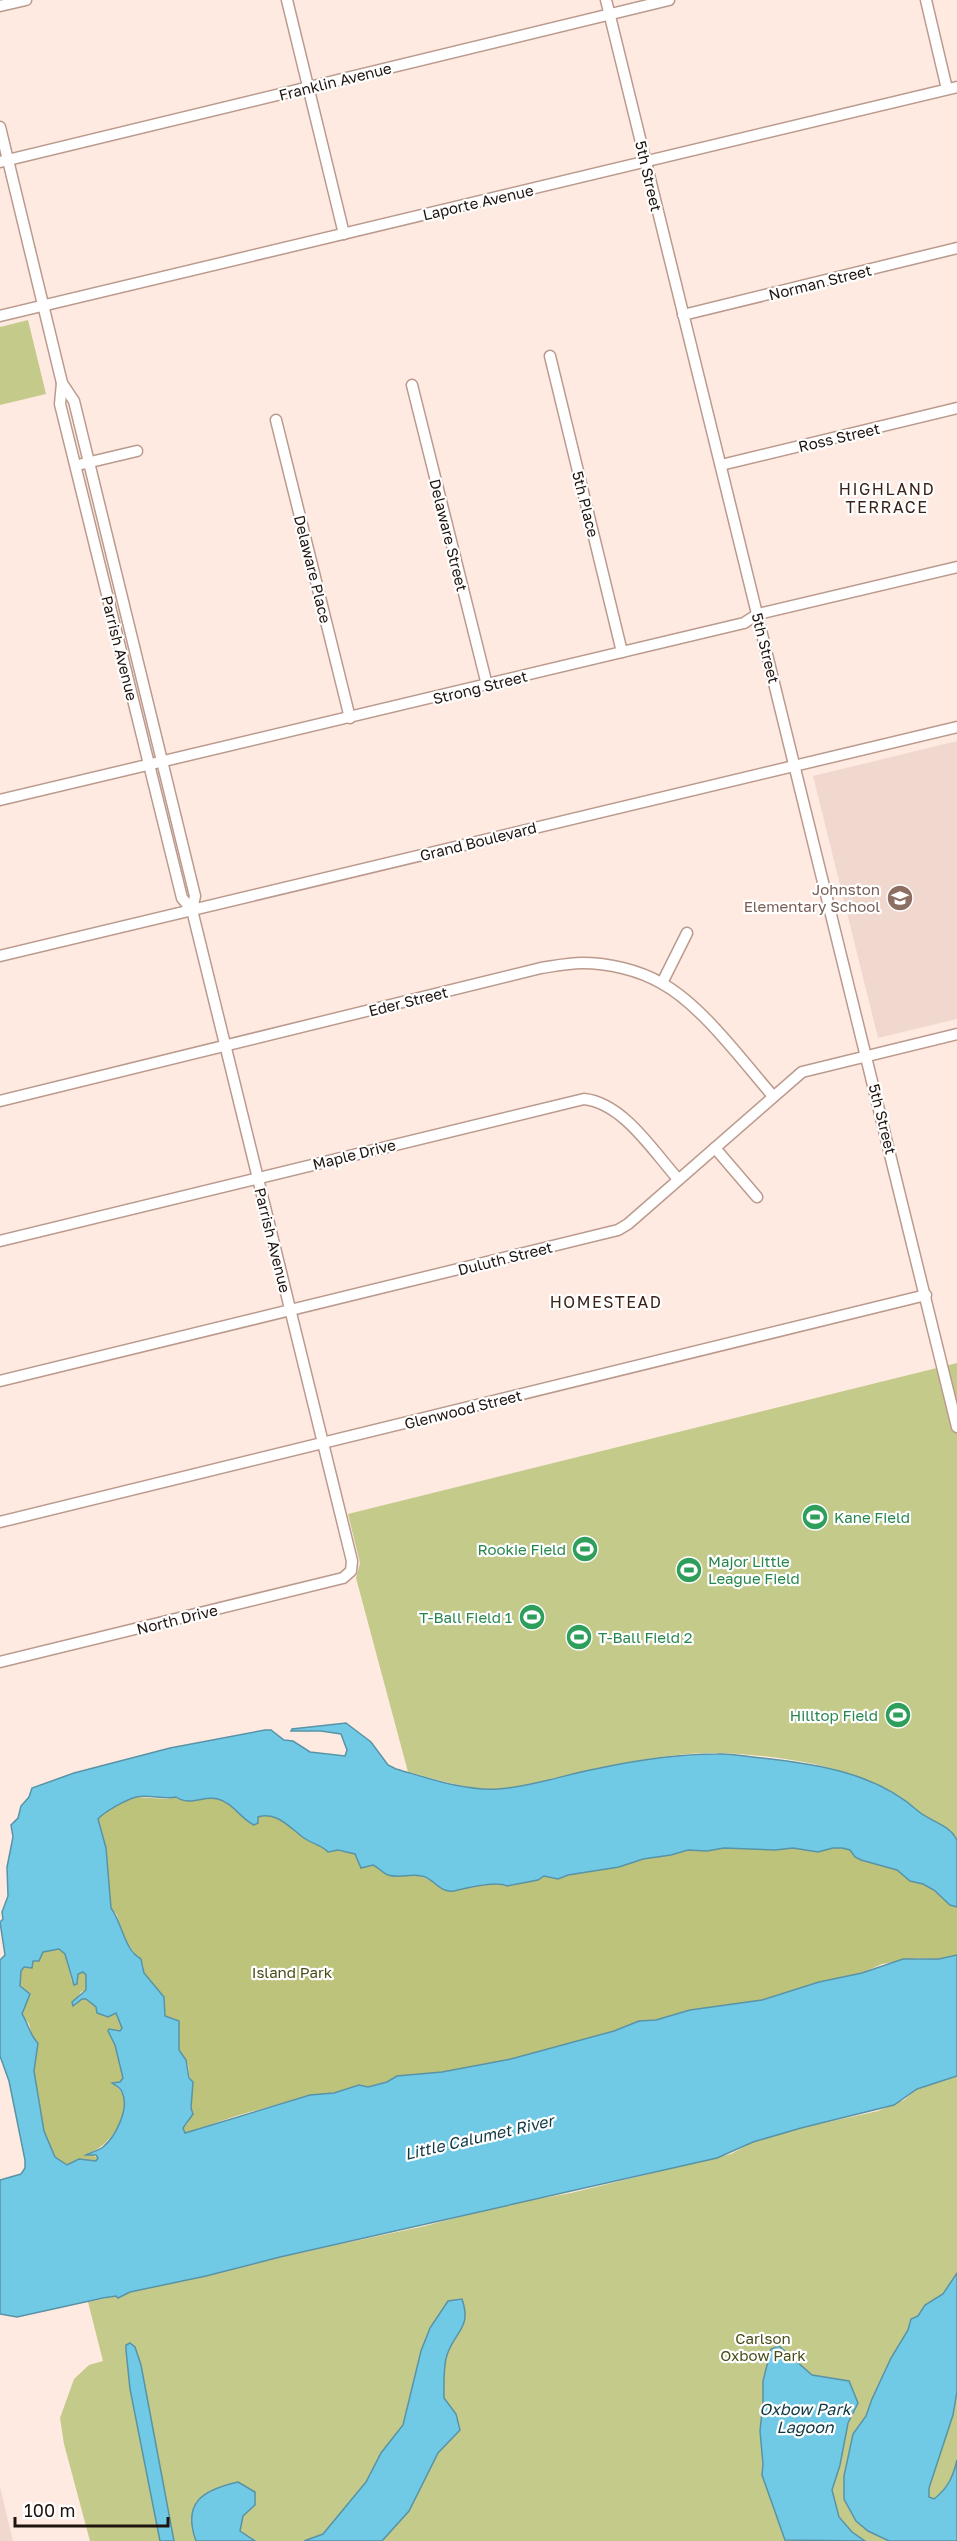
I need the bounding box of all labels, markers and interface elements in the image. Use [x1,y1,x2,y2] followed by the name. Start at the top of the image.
[277,58,394,104] street label: Franklin Avenue
[632,139,666,213] street label: 5th Street
[421,180,535,223] street label: Laporte Avenue
[767,261,873,303] street label: Norman Street
[796,419,882,455] street label: Ross Street
[569,469,603,539] street label: 5th Place
[426,477,472,593] street label: Delaware Street
[839,479,935,517] district label: HIGHLAND TERRACE
[291,513,335,625] street label: Delaware Place
[98,594,142,703] street label: Parrish Avenue
[749,611,783,685] street label: 5th Street
[431,667,529,707] street label: Strong Street
[418,818,538,864] street label: Grand Boulevard
[744,880,880,915] place label: Johnston Elementary School
[885,883,915,913] school or university icon: Johnston Elementary School
[367,982,449,1020] street label: Eder Street
[866,1082,900,1156] street label: 5th Street
[311,1135,398,1173] street label: Maple Drive
[251,1186,295,1295] street label: Parrish Avenue
[456,1238,554,1278] street label: Duluth Street
[550,1292,662,1312] district label: HOMESTEAD
[402,1386,524,1432] street label: Glenwood Street
[800,1502,830,1532] sports icon: Kane Field
[834,1508,910,1526] place label: Kane Field
[570,1534,600,1564] sports icon: Rookie Field
[477,1540,566,1558] place label: Rookie Field
[708,1552,800,1587] place label: Major Little League Field
[674,1555,704,1585] sports icon: Major Little League Field
[135,1600,220,1638] street label: North Drive
[517,1602,547,1632] sports icon: T-Ball Field 1
[419,1608,512,1626] place label: T-Ball Field 1
[564,1622,594,1652] sports icon: T-Ball Field 2
[598,1628,692,1646] place label: T-Ball Field 2
[883,1700,913,1730] sports icon: Hilltop Field
[790,1706,878,1724] place label: Hilltop Field
[252,1963,333,1981] park label: Island Park
[403,2110,558,2164] water label: Little Calumet River
[720,2329,806,2364] park label: Carlson Oxbow Park
[759,2399,853,2437] water label: Oxbow Park Lagoon
[15,2490,168,2528] scale bar
[24,2499,75,2521] text: 100 m

